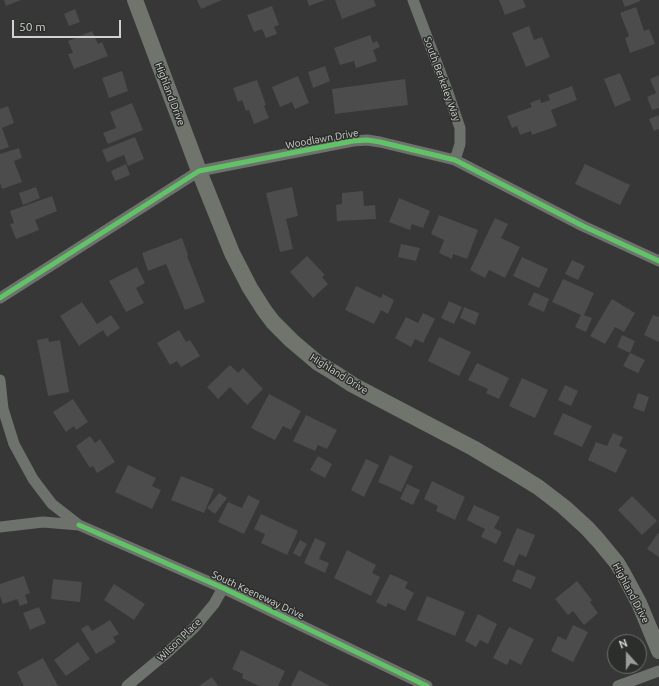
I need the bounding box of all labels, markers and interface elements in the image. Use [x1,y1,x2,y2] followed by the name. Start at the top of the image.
[14,12,123,38] scale bar
[19,20,46,33] text: 50 m
[421,35,463,123] street label: South Berkeley Way
[153,61,187,127] street label: Highland Drive
[285,127,359,151] street label: Woodlawn Drive
[308,351,370,397] street label: Highland Drive
[610,561,652,625] street label: Highland Drive
[210,568,306,622] street label: South Keeneway Drive
[154,616,204,664] street label: Wilson Place
[607,634,647,674] north arrow
[617,637,629,651] text: N

